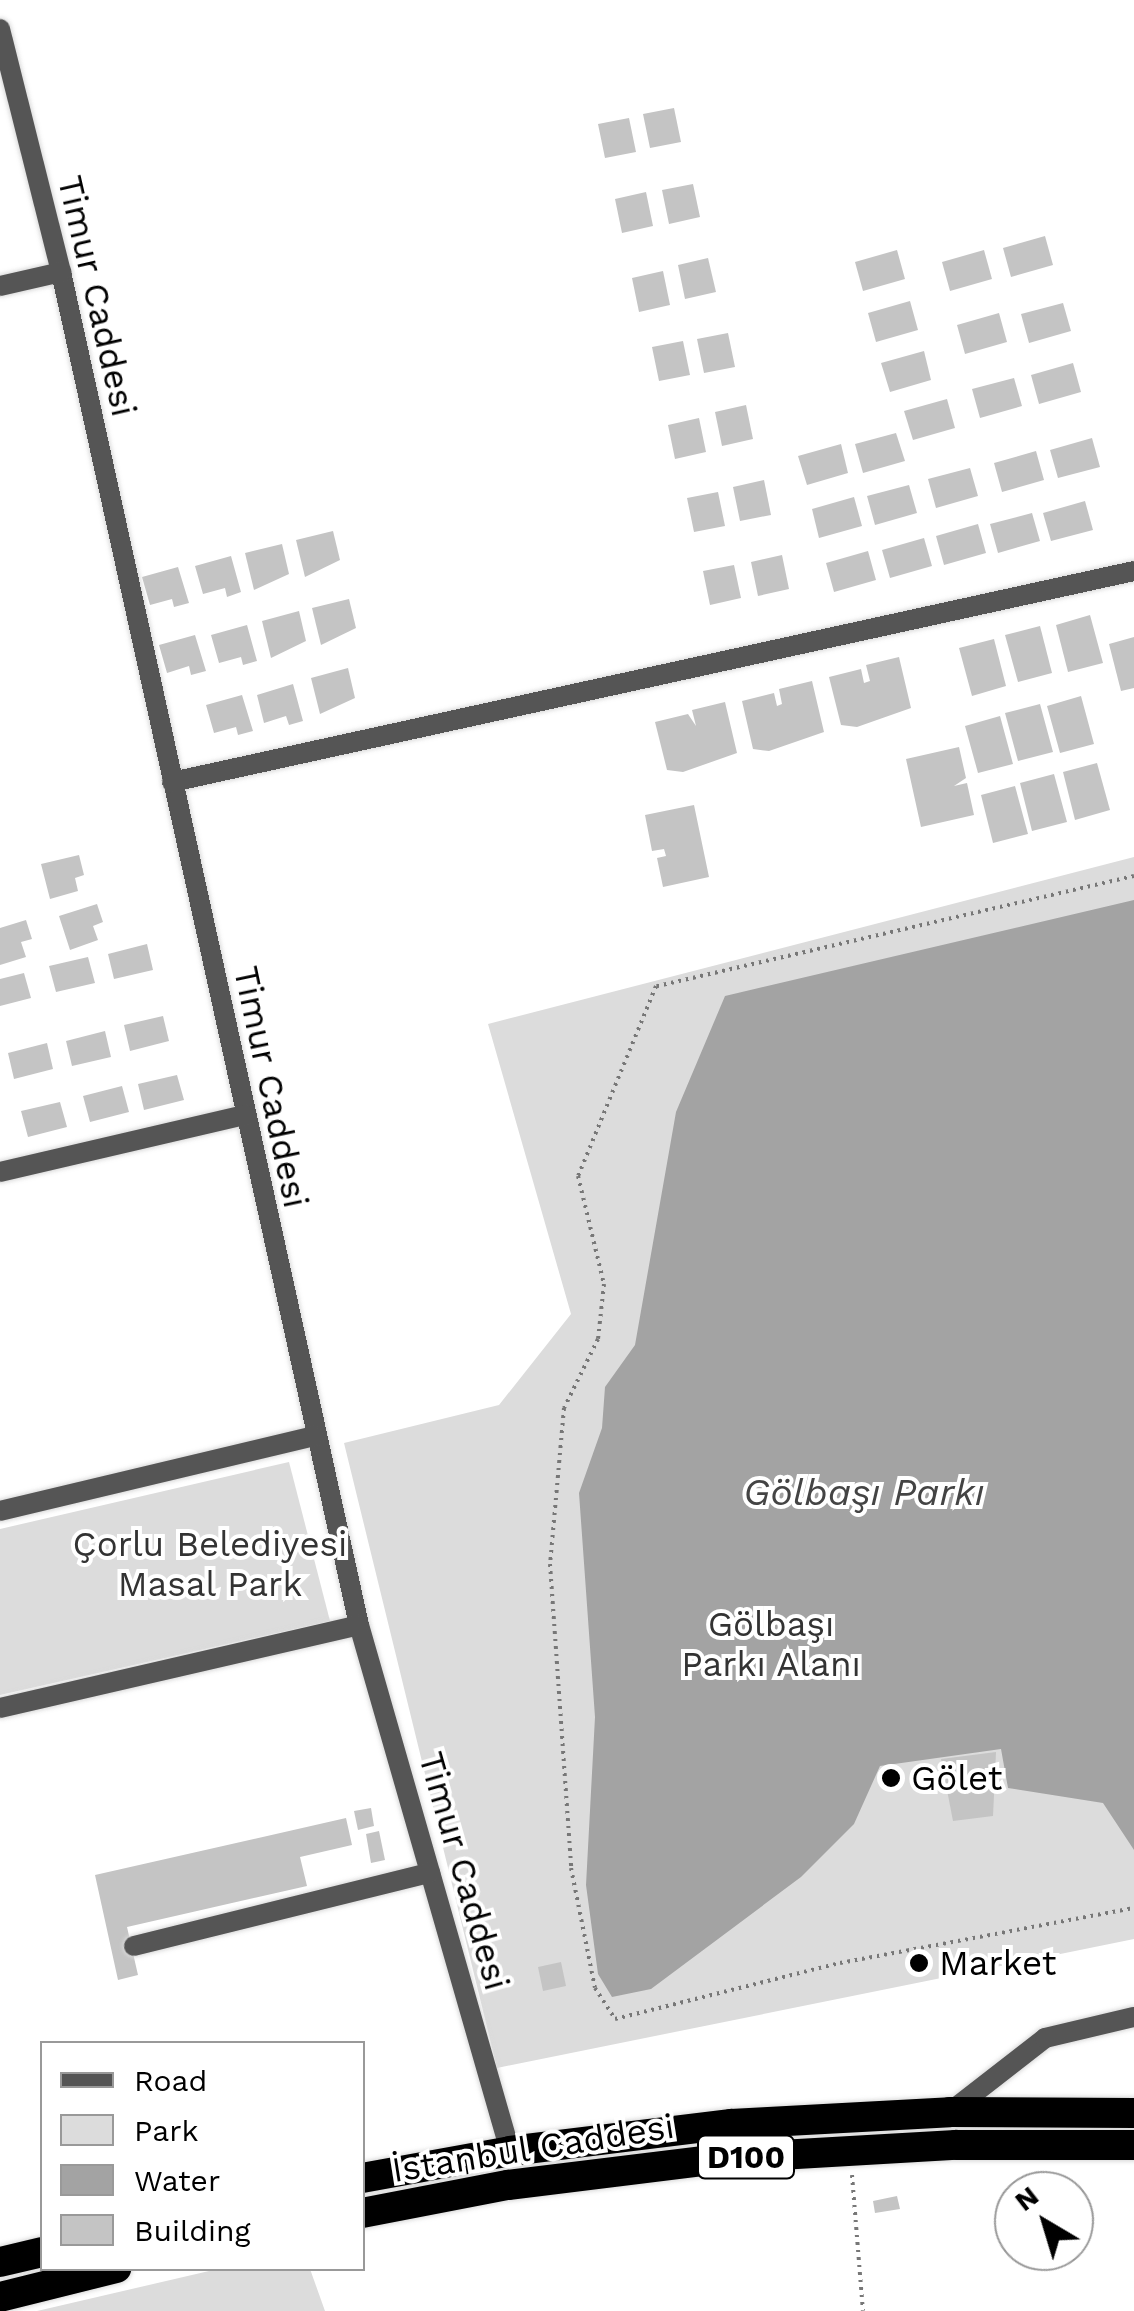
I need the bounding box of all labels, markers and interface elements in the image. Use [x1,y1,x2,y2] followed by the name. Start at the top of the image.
[49,171,145,421] street label: Timur Caddesi
[225,962,317,1212] street label: Timur Caddesi
[743,1470,985,1516] water label: Gölbaşı Parkı
[73,1523,347,1605] park label: Çorlu Belediyesi Masal Park
[680,1603,862,1685] park label: Gölbaşı Parkı Alanı
[410,1747,518,1995] street label: Timur Caddesi
[911,1757,1002,1799] place label: Gölet
[880,1767,902,1789] marker: Gölet
[939,1942,1056,1984] place label: Market
[908,1952,930,1974] marker: Market
[40,2041,365,2271] legend
[134,2063,207,2098] text: Road
[388,2105,678,2191] street label: İstanbul Caddesi
[134,2113,199,2148] text: Park
[696,2130,796,2184] road number: D100
[134,2163,220,2198] text: Water
[994,2171,1094,2271] north arrow
[1008,2179,1045,2218] text: N
[134,2213,251,2248] text: Building

